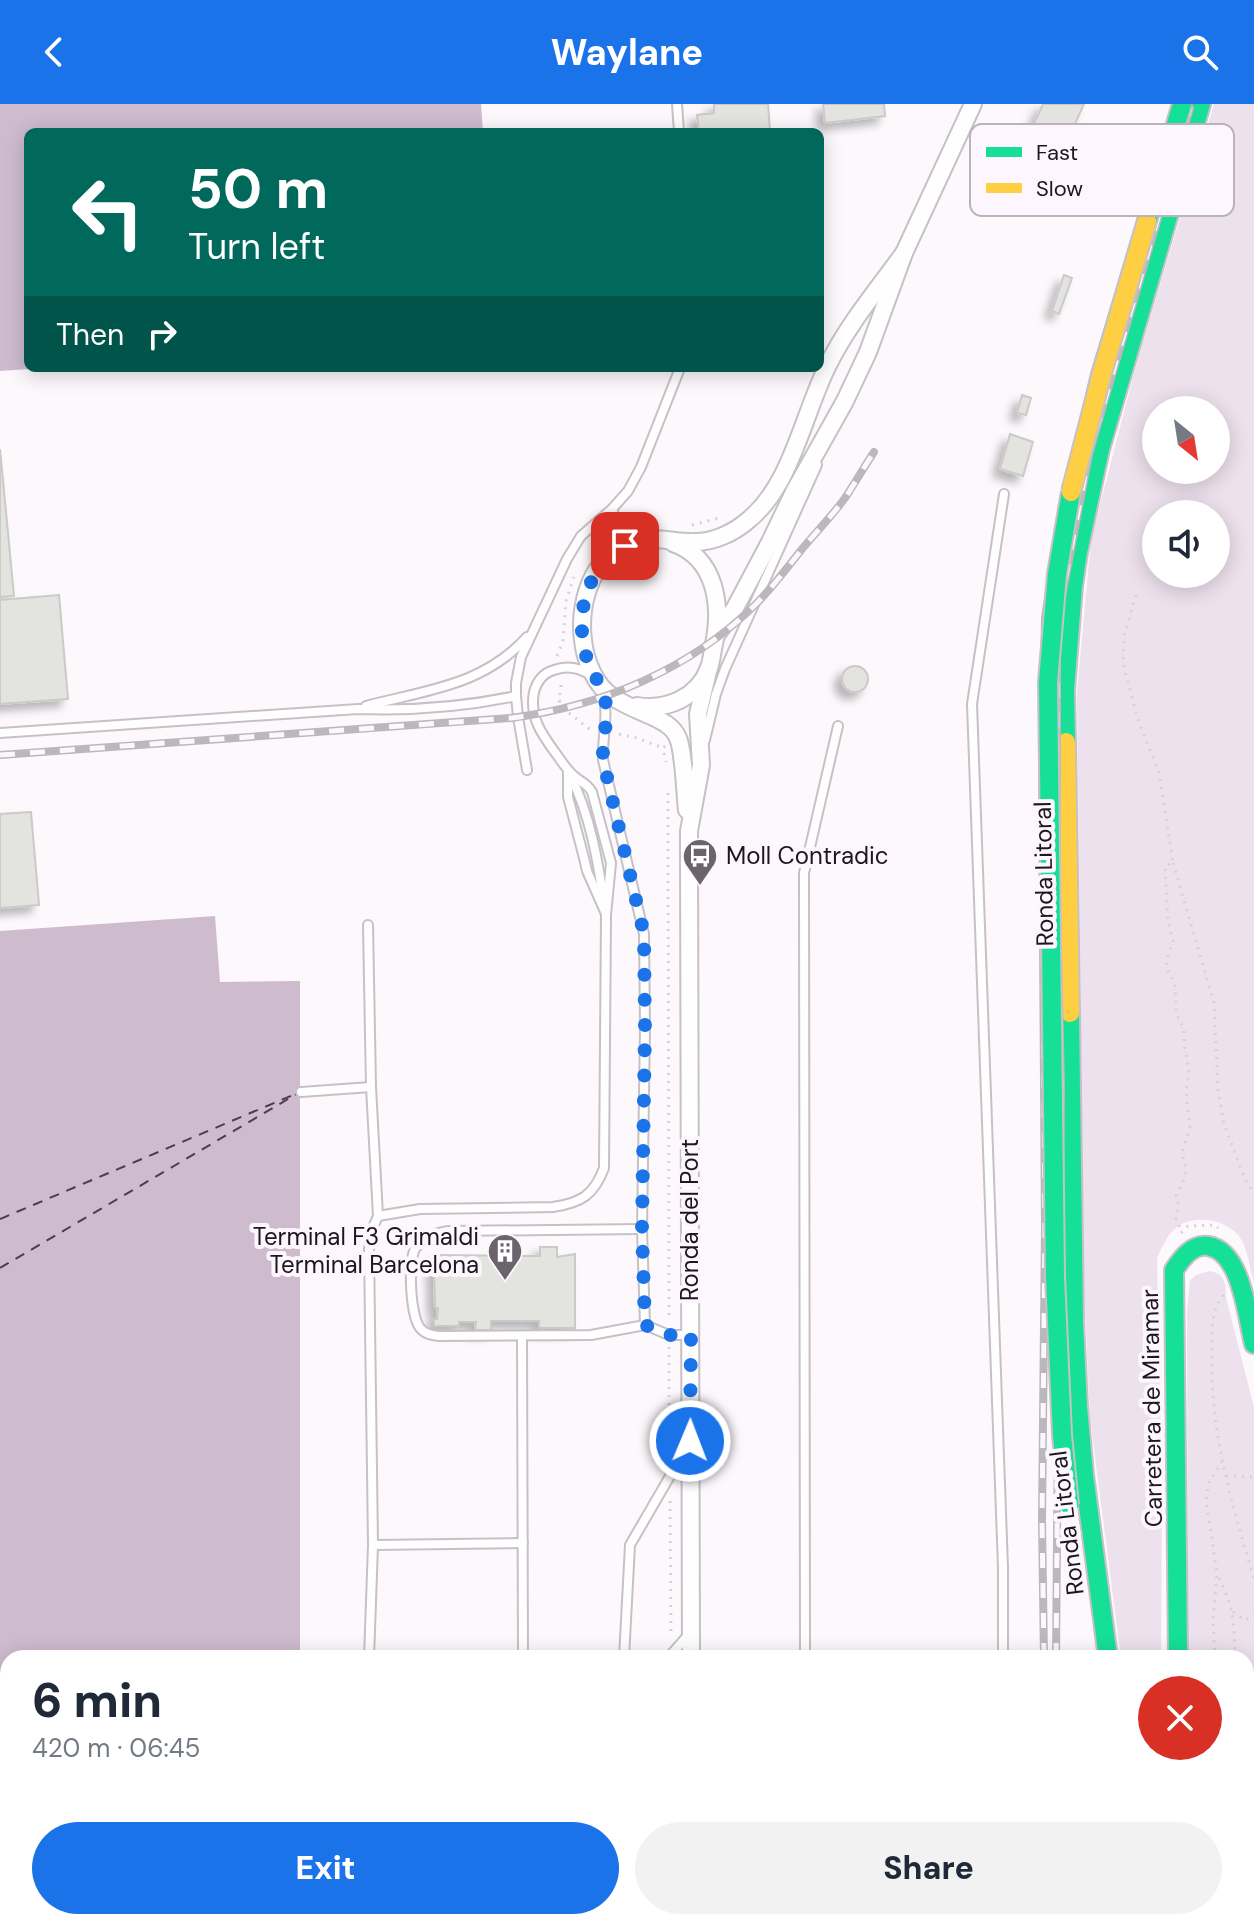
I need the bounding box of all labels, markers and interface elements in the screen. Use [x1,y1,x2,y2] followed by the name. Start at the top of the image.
[551,29,703,76] text: Waylane
[32,30,76,74] icon: back
[1178,30,1222,74] icon: search
[970,124,1234,216] legend
[1036,138,1078,167] text: Fast
[188,152,328,225] text: 50 m
[56,160,160,264] icon: left
[1036,174,1083,203] text: Slow
[188,223,325,270] text: Turn left
[140,312,184,356] icon: right
[56,315,124,354] text: Then
[1142,396,1230,484] north arrow
[1142,396,1230,588] map controls
[1142,500,1230,588] button: sound
[591,512,659,580] pin
[603,524,647,568] icon: arrive
[1027,801,1060,947] street label: Ronda Litoral
[681,837,719,887] bus stop icon: Moll Contradic
[726,840,889,871] place label: Moll Contradic
[674,1139,705,1301] street label: Ronda del Port
[253,1221,479,1280] place label: Terminal F3 Grimaldi Terminal Barcelona
[486,1232,524,1282] building icon: Terminal F3 Grimaldi Terminal Barcelona
[1134,1289,1169,1527] street label: Carretera de Miramar
[648,1399,732,1483] position arrow
[1042,1449,1091,1597] street label: Ronda Litoral
[32,1669,162,1732] text: 6 min
[1138,1676,1222,1760] button: close
[32,1731,200,1765] text: 420 m · 06:45
[32,1822,619,1914] button: Exit
[635,1822,1222,1914] button: Share

